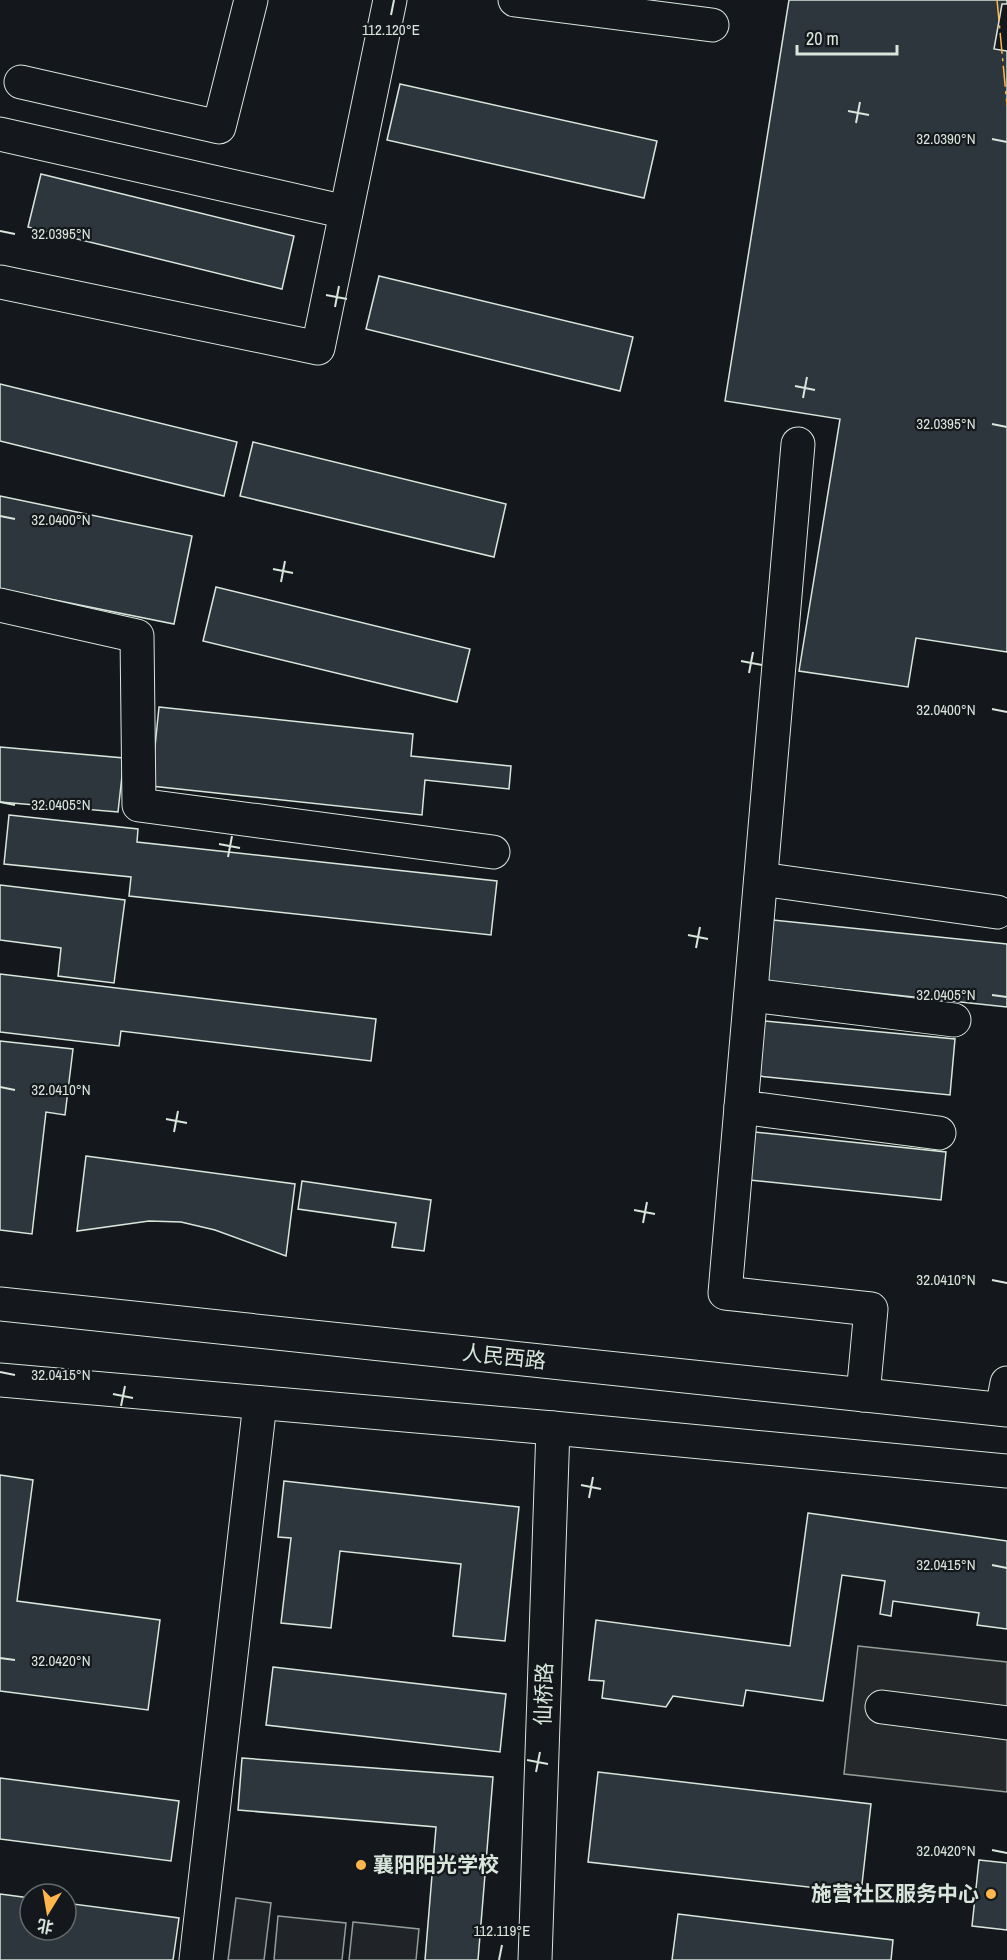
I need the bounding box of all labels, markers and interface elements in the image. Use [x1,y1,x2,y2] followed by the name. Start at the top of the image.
[797,18,898,56] scale bar
[362,19,420,40] text: 112.120°E
[806,26,839,51] text: 20 m
[916,128,976,149] text: 32.0390°N
[31,223,91,244] text: 32.0395°N
[916,413,976,434] text: 32.0395°N
[31,509,91,530] text: 32.0400°N
[916,699,976,720] text: 32.0400°N
[31,794,91,815] text: 32.0405°N
[916,984,976,1005] text: 32.0405°N
[31,1079,91,1100] text: 32.0410°N
[916,1269,976,1290] text: 32.0410°N
[461,1338,547,1375] street label: 人民西路
[31,1364,91,1385] text: 32.0415°N
[916,1554,976,1575] text: 32.0415°N
[31,1650,91,1671] text: 32.0420°N
[528,1662,559,1726] street label: 仙桥路
[916,1840,976,1861] text: 32.0420°N
[373,1850,499,1879] place label: 襄阳阳光学校
[354,1858,368,1872] marker: 襄阳阳光学校
[811,1879,979,1908] place label: 施营社区服务中心
[18,1882,78,1942] north arrow
[984,1887,998,1901] marker: 施营社区服务中心
[35,1914,55,1939] text: 北
[474,1920,530,1941] text: 112.119°E

